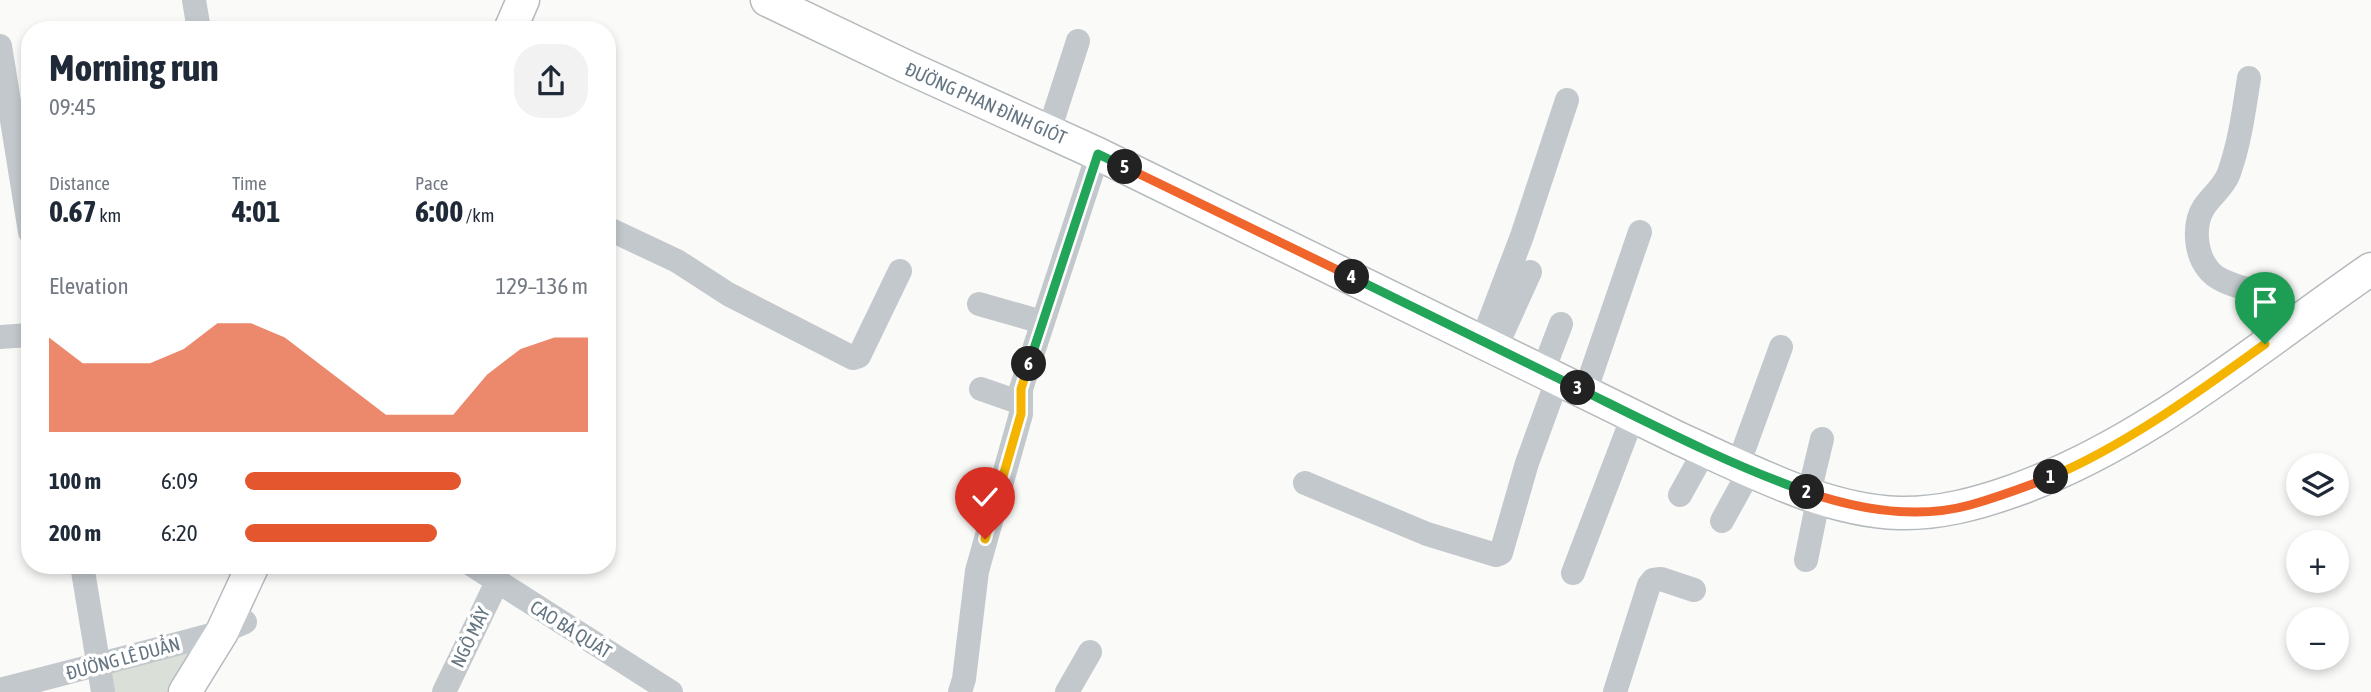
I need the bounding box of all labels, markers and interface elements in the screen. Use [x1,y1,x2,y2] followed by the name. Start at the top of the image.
[514,44,588,118] button: share
[49,46,219,89] text: Morning run
[902,57,1071,149] street label: ĐƯỜNG PHAN ĐÌNH GIÓT
[49,94,96,120] text: 09:45
[1108,150,1142,184] pin: 5
[1120,155,1129,177] text: 5
[49,172,110,194] text: Distance
[232,172,267,194] text: Time
[415,172,448,194] text: Pace
[49,194,97,228] text: 0.67
[232,194,280,228] text: 4:01
[415,194,463,228] text: 6:00
[97,204,121,226] text: km
[463,204,494,226] text: /km
[1334,260,1370,294] pin: 4
[1347,265,1356,287] text: 4
[2235,272,2295,344] pin
[49,273,129,299] text: Elevation
[495,273,588,299] text: 129–136 m
[2246,283,2284,321] icon: arrive
[1012,346,1046,382] pin: 6
[1024,352,1033,374] text: 6
[1560,370,1596,406] pin: 3
[1573,376,1582,398] text: 3
[2286,453,2349,670] map controls
[2286,453,2349,516] button: layers
[2034,460,2068,494] pin: 1
[2046,465,2055,487] text: 1
[955,467,1015,539] pin
[49,468,101,494] text: 100 m
[161,468,198,494] text: 6:09
[1790,475,1825,510] pin: 2
[966,478,1004,516] icon: check
[1802,480,1811,502] text: 2
[49,520,101,546] text: 200 m
[161,520,198,546] text: 6:20
[2286,530,2349,593] button: +
[526,595,616,663] street label: CAO BÁ QUÁT
[446,603,494,671] street label: NGÔ MÂY
[2286,607,2349,670] button: −
[63,630,182,684] street label: ĐƯỜNG LÊ DUẨN

